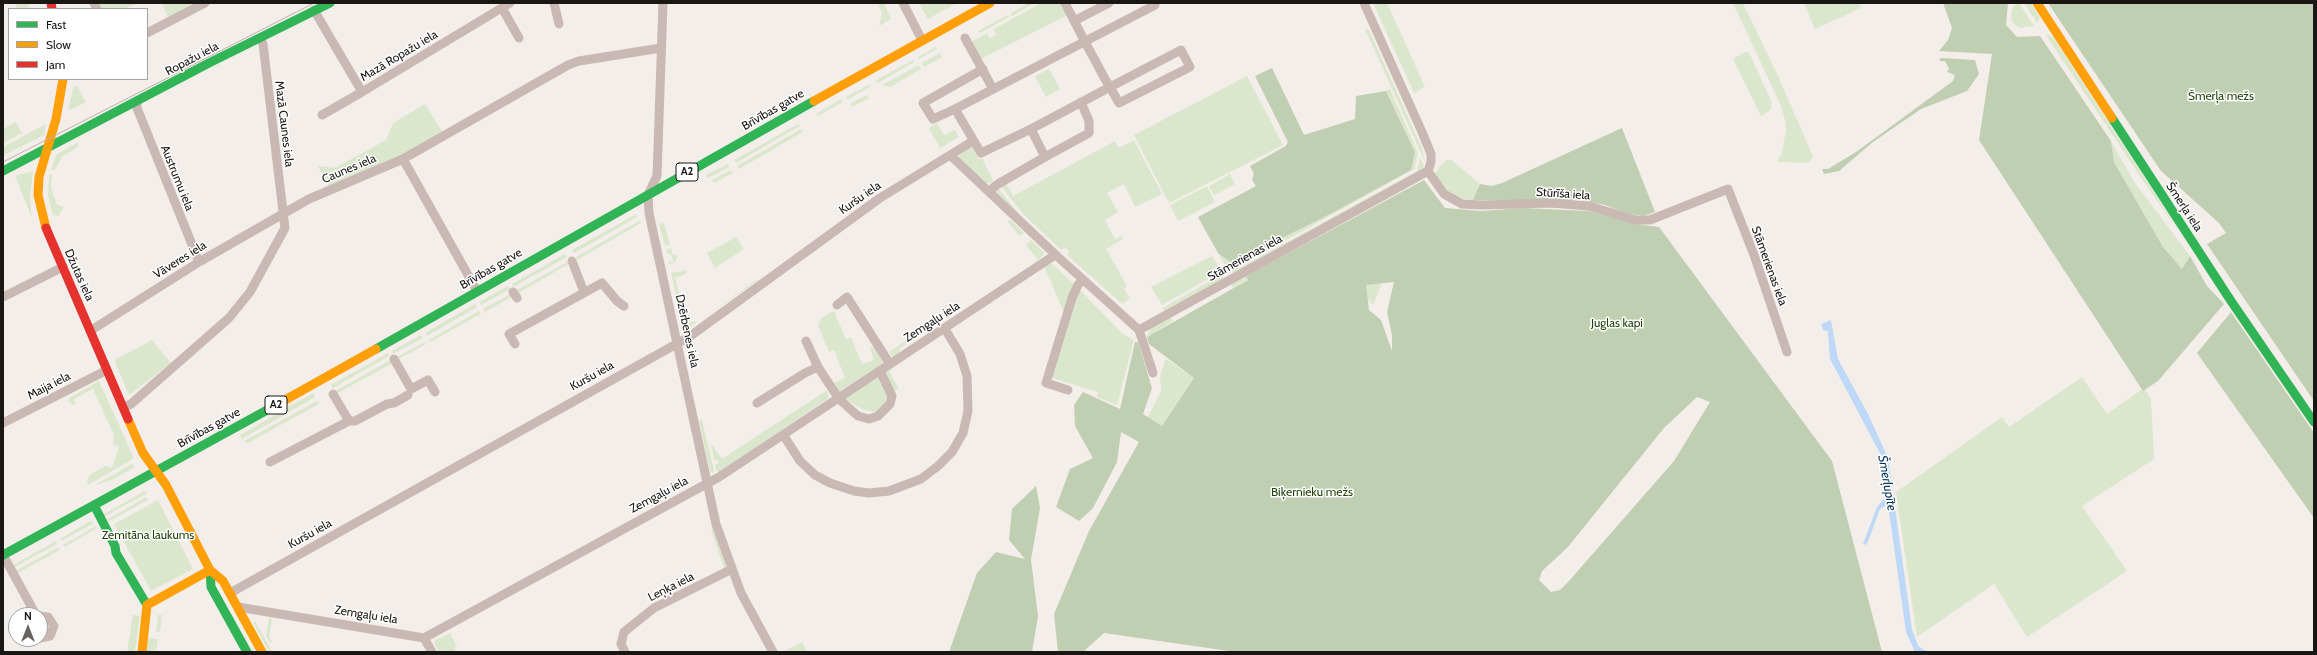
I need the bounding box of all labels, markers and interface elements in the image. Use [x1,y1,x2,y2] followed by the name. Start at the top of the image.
[8,8,148,80] legend
[46,17,66,32] text: Fast
[358,27,440,85] street label: Mazā Ropažu iela
[46,37,71,52] text: Slow
[163,39,221,79] street label: Ropažu iela
[46,57,65,72] text: Jam
[272,80,296,168] street label: Mazā Caunes iela
[739,86,807,134] street label: Brīvības gatve
[2188,89,2254,103] park label: Šmerļa mežs
[157,143,197,213] street label: Austrumu iela
[320,151,378,187] street label: Caunes iela
[676,163,698,181] road number: A2
[836,178,884,218] street label: Kuršu iela
[2163,180,2205,234] street label: Šmerļa iela
[1535,185,1591,203] street label: Stūrīša iela
[1748,224,1790,308] street label: Stāmerienas iela
[1205,232,1285,284] street label: Stāmerienas iela
[151,238,209,282] street label: Vāveres iela
[457,245,525,293] street label: Brīvības gatve
[61,247,97,303] street label: Džutas iela
[672,293,702,369] street label: Dzērbenes iela
[901,299,963,345] street label: Zemgaļu iela
[1591,316,1643,330] park label: Juglas kapi
[568,358,616,394] street label: Kuršu iela
[25,369,73,403] street label: Maija iela
[265,396,287,414] road number: A2
[175,405,243,451] street label: Brīvības gatve
[1874,454,1900,512] water label: Šmerļupīte
[627,474,691,516] street label: Zemgaļu iela
[1271,485,1353,499] park label: Biķernieku mežs
[286,516,334,552] street label: Kuršu iela
[102,528,194,542] park label: Zemitāna laukums
[646,569,696,605] street label: Leņķa iela
[333,603,399,627] street label: Zemgaļu iela
[8,607,48,647] north arrow
[24,609,32,623] text: N

